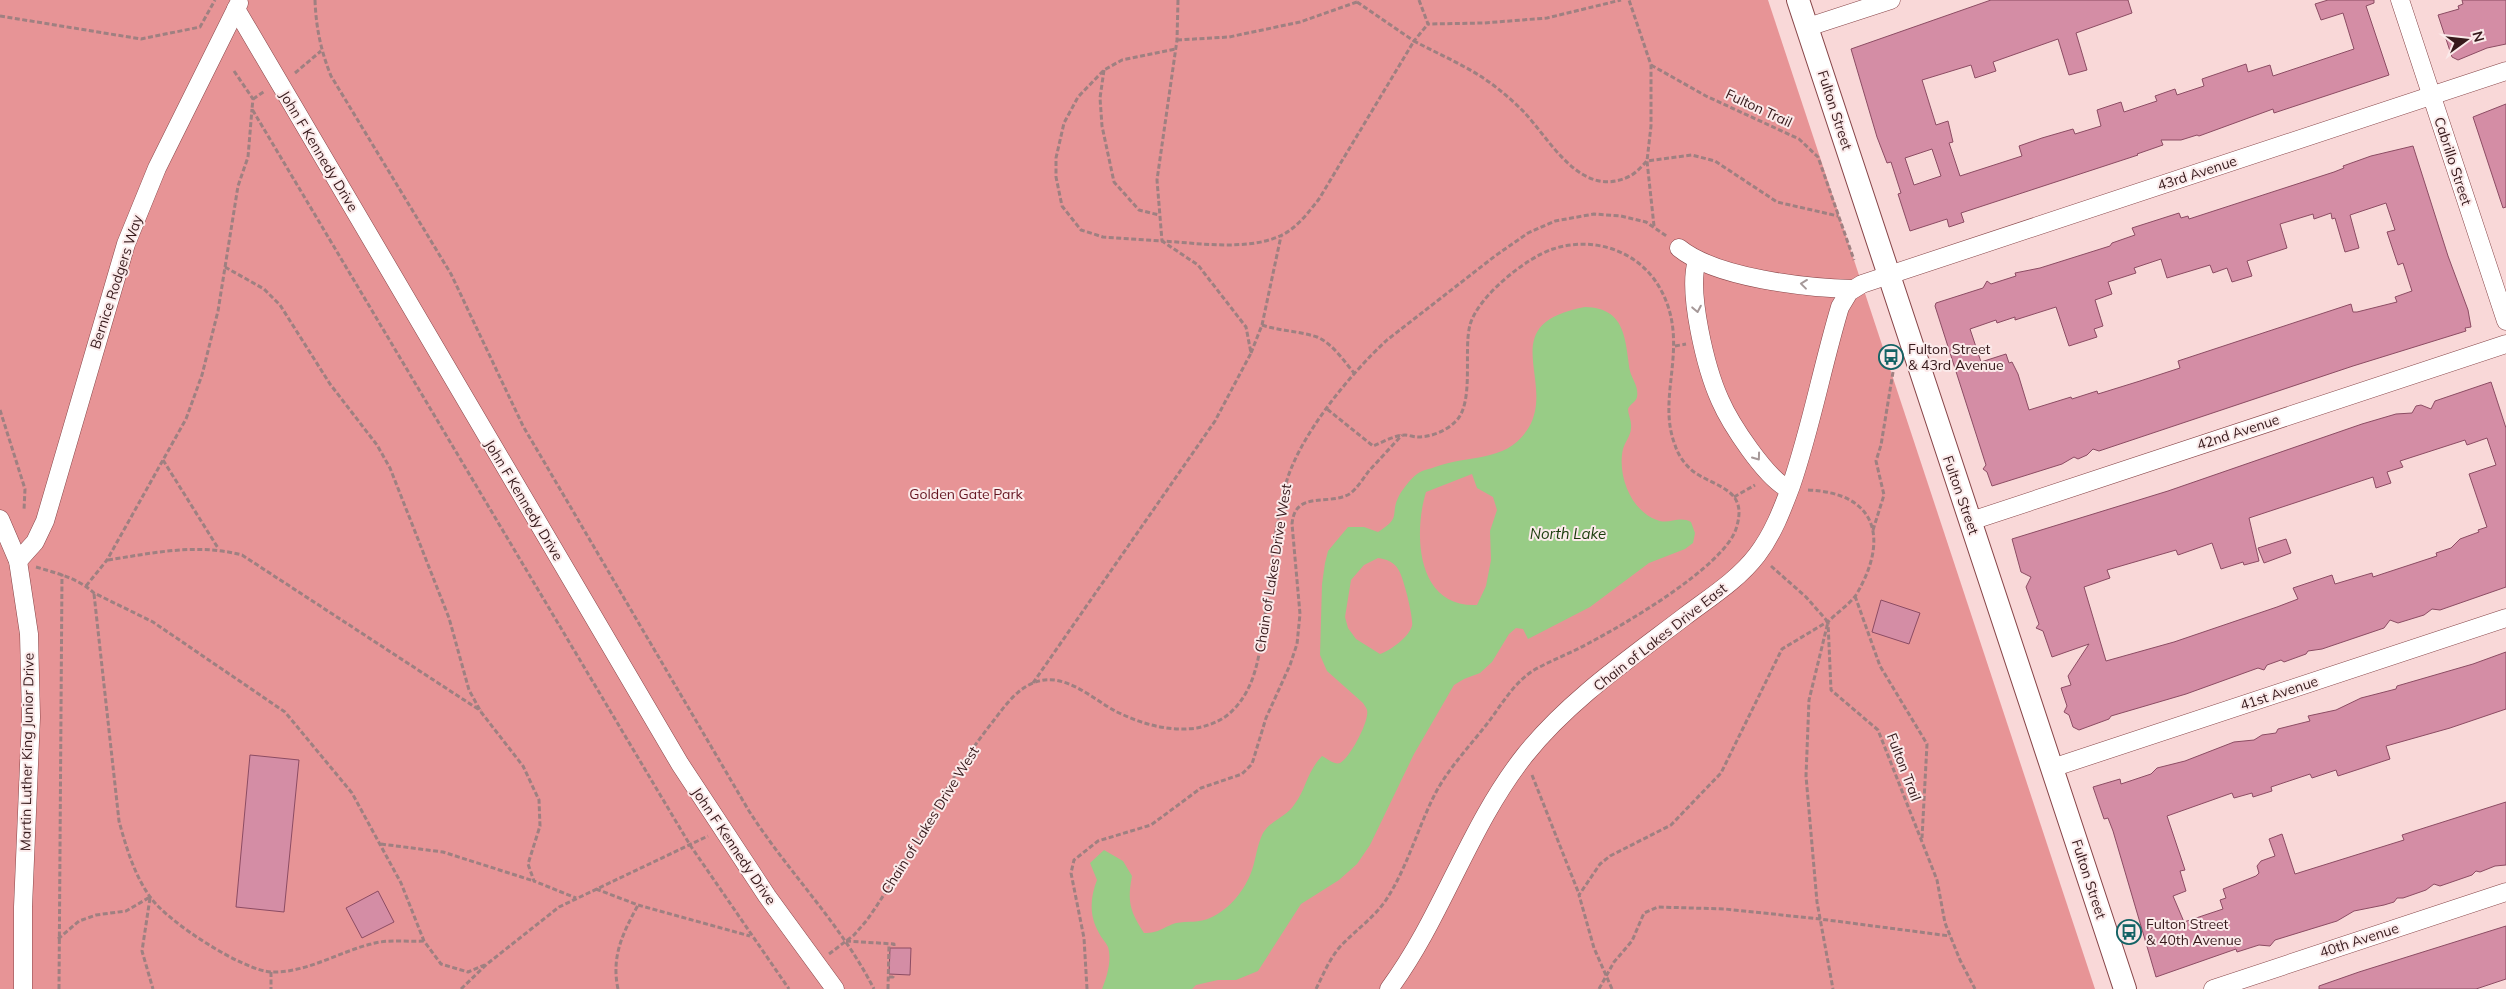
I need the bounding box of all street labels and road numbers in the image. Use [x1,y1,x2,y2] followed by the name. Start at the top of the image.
[1814,68,1856,152] street label: Fulton Street
[1723,85,1795,131] street label: Fulton Trail
[276,87,362,215] street label: John F Kennedy Drive
[2430,115,2476,207] street label: Cabrillo Street
[2155,152,2239,194] street label: 43rd Avenue
[86,212,146,351] street label: Bernice Rodgers Way
[2194,410,2282,454] street label: 42nd Avenue
[481,436,567,564] street label: John F Kennedy Drive
[1939,453,1983,537] street label: Fulton Street
[1251,482,1295,654] street label: Chain of Lakes Drive West
[1590,579,1731,695] street label: Chain of Lakes Drive East
[16,653,38,851] street label: Martin Luther King Junior Drive
[2238,672,2320,714] street label: 41st Avenue
[1883,731,1925,803] street label: Fulton Trail
[877,743,983,897] street label: Chain of Lakes Drive West
[688,784,780,908] street label: John F Kennedy Drive
[2068,837,2110,921] street label: Fulton Street
[2317,919,2401,961] street label: 40th Avenue

